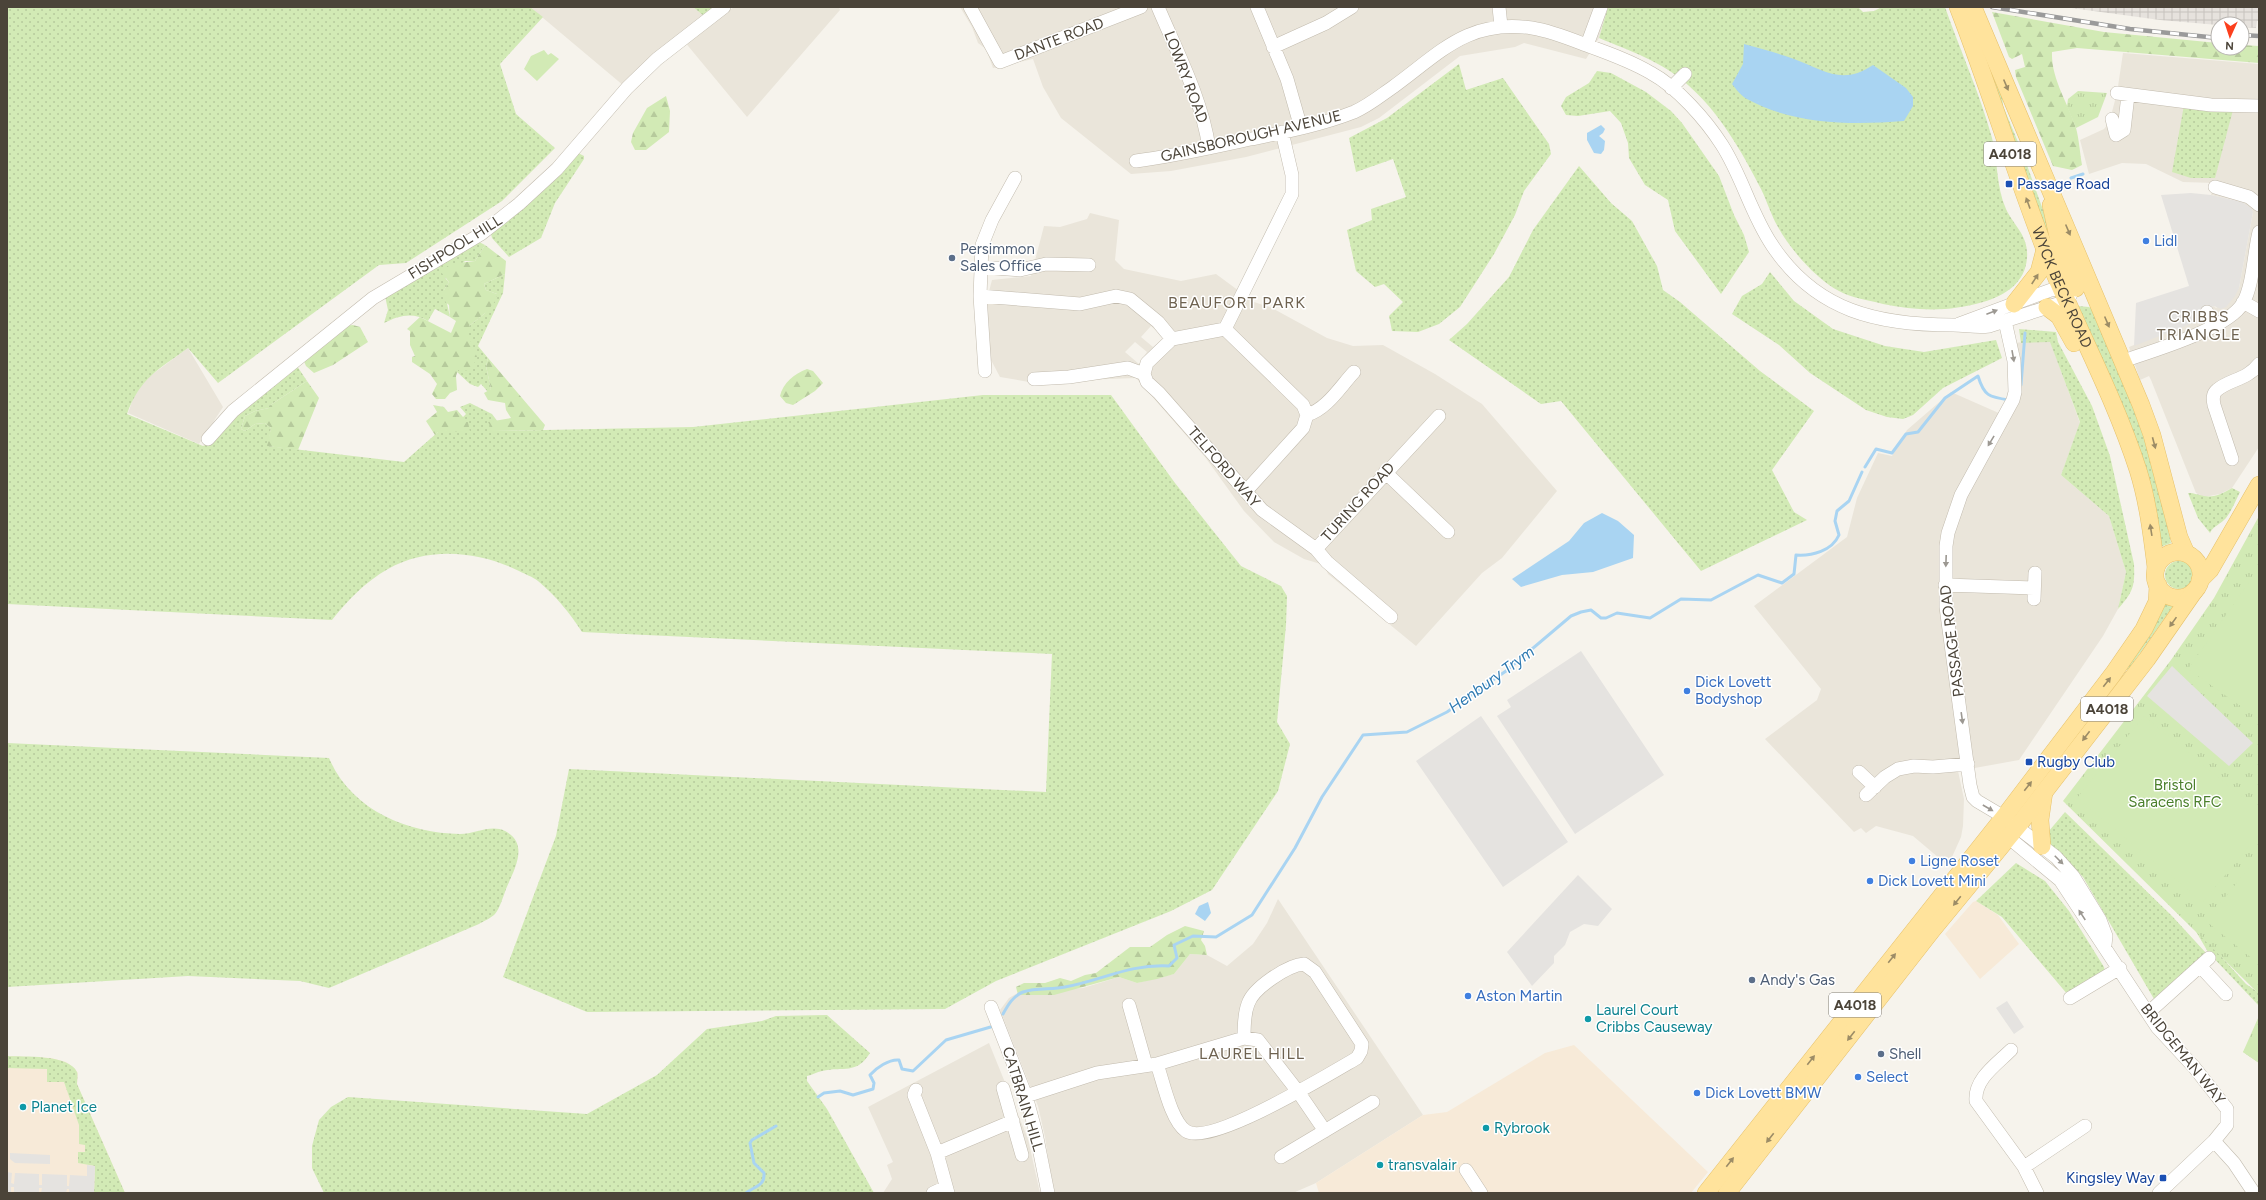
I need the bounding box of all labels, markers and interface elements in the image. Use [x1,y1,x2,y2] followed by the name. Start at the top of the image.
[1012,14,1106,64] street label: DANTE ROAD
[2210,16,2250,56] north arrow
[1160,28,1212,126] street label: LOWRY ROAD
[2225,39,2234,52] text: N
[2003,79,2009,91] one-way arrow
[1159,106,1343,166] street label: GAINSBOROUGH AVENUE
[1984,142,2036,166] road number: A4018
[2017,175,2110,193] place label: Passage Road
[2004,179,2014,189] marker: Passage Road
[2024,197,2030,209] one-way arrow
[405,211,505,283] street label: FISHPOOL HILL
[2028,224,2096,351] street label: WYCK BECK ROAD
[2065,224,2071,235] one-way arrow
[2154,232,2177,250] place label: Lidl
[2141,236,2151,246] marker: Lidl
[960,240,1042,275] place label: Persimmon Sales Office
[947,253,957,263] marker: Persimmon Sales Office
[2031,274,2039,284] one-way arrow
[1168,293,1306,312] district label: BEAUFORT PARK
[2157,307,2241,344] district label: CRIBBS TRIANGLE
[1987,309,1999,315] one-way arrow
[2104,317,2110,329] one-way arrow
[2010,350,2016,362] one-way arrow
[1184,423,1264,511] street label: TELFORD WAY
[1987,435,1994,447] one-way arrow
[2152,437,2158,449] one-way arrow
[1318,459,1398,545] street label: TURING ROAD
[2148,524,2154,536] one-way arrow
[1942,555,1949,567] one-way arrow
[1936,584,1968,698] street label: PASSAGE ROAD
[2169,616,2177,627] one-way arrow
[1445,642,1538,717] water label: Henbury Trym
[1695,673,1772,708] place label: Dick Lovett Bodyshop
[2103,677,2111,688] one-way arrow
[1682,686,1692,696] marker: Dick Lovett Bodyshop
[2081,697,2133,721] road number: A4018
[1959,712,1965,724] one-way arrow
[2082,731,2090,742] one-way arrow
[2037,753,2115,771] place label: Rugby Club
[2024,757,2034,767] marker: Rugby Club
[2128,776,2222,811] park label: Bristol Saracens RFC
[2023,780,2032,791] one-way arrow
[1982,805,1994,812] one-way arrow
[1920,852,2000,870] place label: Ligne Roset
[2054,855,2064,865] one-way arrow
[1907,856,1917,866] marker: Ligne Roset
[1878,872,1986,890] place label: Dick Lovett Mini
[1865,876,1875,886] marker: Dick Lovett Mini
[1952,895,1961,906] one-way arrow
[2078,910,2086,920] one-way arrow
[1887,953,1896,964] one-way arrow
[1760,971,1835,989] place label: Andy's Gas
[1747,975,1757,985] marker: Andy's Gas
[1476,987,1562,1005] place label: Aston Martin
[1463,991,1473,1001] marker: Aston Martin
[1829,993,1881,1017] road number: A4018
[2137,1000,2229,1108] street label: BRIDGEMAN WAY
[1596,1001,1713,1036] place label: Laurel Court Cribbs Causeway
[1583,1014,1593,1024] marker: Laurel Court Cribbs Causeway
[1847,1031,1855,1042] one-way arrow
[1199,1044,1305,1063] district label: LAUREL HILL
[999,1045,1047,1154] street label: CATBRAIN HILL
[1889,1045,1921,1063] place label: Shell
[1876,1049,1886,1059] marker: Shell
[1806,1055,1815,1066] one-way arrow
[1866,1068,1909,1086] place label: Select
[1853,1072,1863,1082] marker: Select
[1705,1084,1822,1102] place label: Dick Lovett BMW
[1692,1088,1702,1098] marker: Dick Lovett BMW
[31,1098,97,1116] place label: Planet Ice
[18,1102,28,1112] marker: Planet Ice
[1494,1119,1550,1137] place label: Rybrook
[1481,1123,1491,1133] marker: Rybrook
[1766,1133,1774,1144] one-way arrow
[1388,1156,1457,1174] place label: transvalair
[1726,1157,1735,1168] one-way arrow
[1375,1160,1385,1170] marker: transvalair
[2066,1169,2155,1187] place label: Kingsley Way
[2158,1173,2168,1183] marker: Kingsley Way

